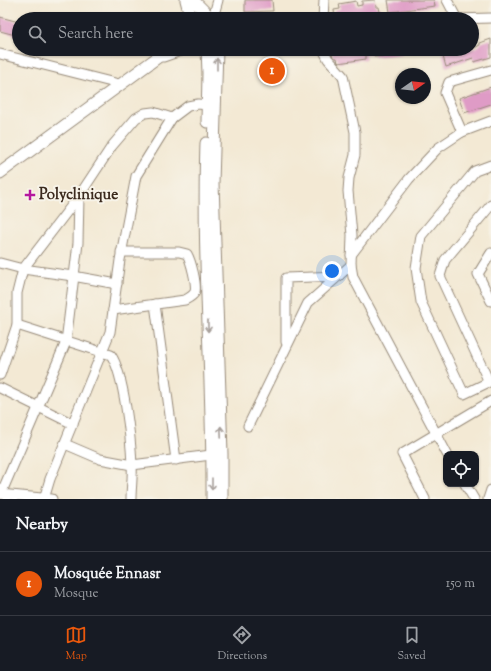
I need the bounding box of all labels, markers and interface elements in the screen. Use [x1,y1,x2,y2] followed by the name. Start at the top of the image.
[12,12,479,56] search box
[26,23,48,45] icon: search
[58,24,133,45] text: Search here
[259,56,285,86] pin: 1
[213,58,221,71] one-way arrow
[395,68,431,104] north arrow
[39,185,118,206] place label: Polyclinique
[24,189,36,201] marker: Polyclinique
[322,261,342,281] your location
[204,319,212,332] one-way arrow
[218,426,225,439] one-way arrow
[443,451,479,487] map controls
[443,451,479,487] button: locate
[208,477,216,490] one-way arrow
[16,513,68,537] text: Nearby
[54,564,161,585] text: Mosquée Ennasr
[27,575,31,593] text: 1
[446,575,475,593] text: 150 m
[54,585,99,603] text: Mosque
[65,624,87,664] tab: Map
[218,624,267,664] tab: Directions
[398,624,426,664] tab: Saved

